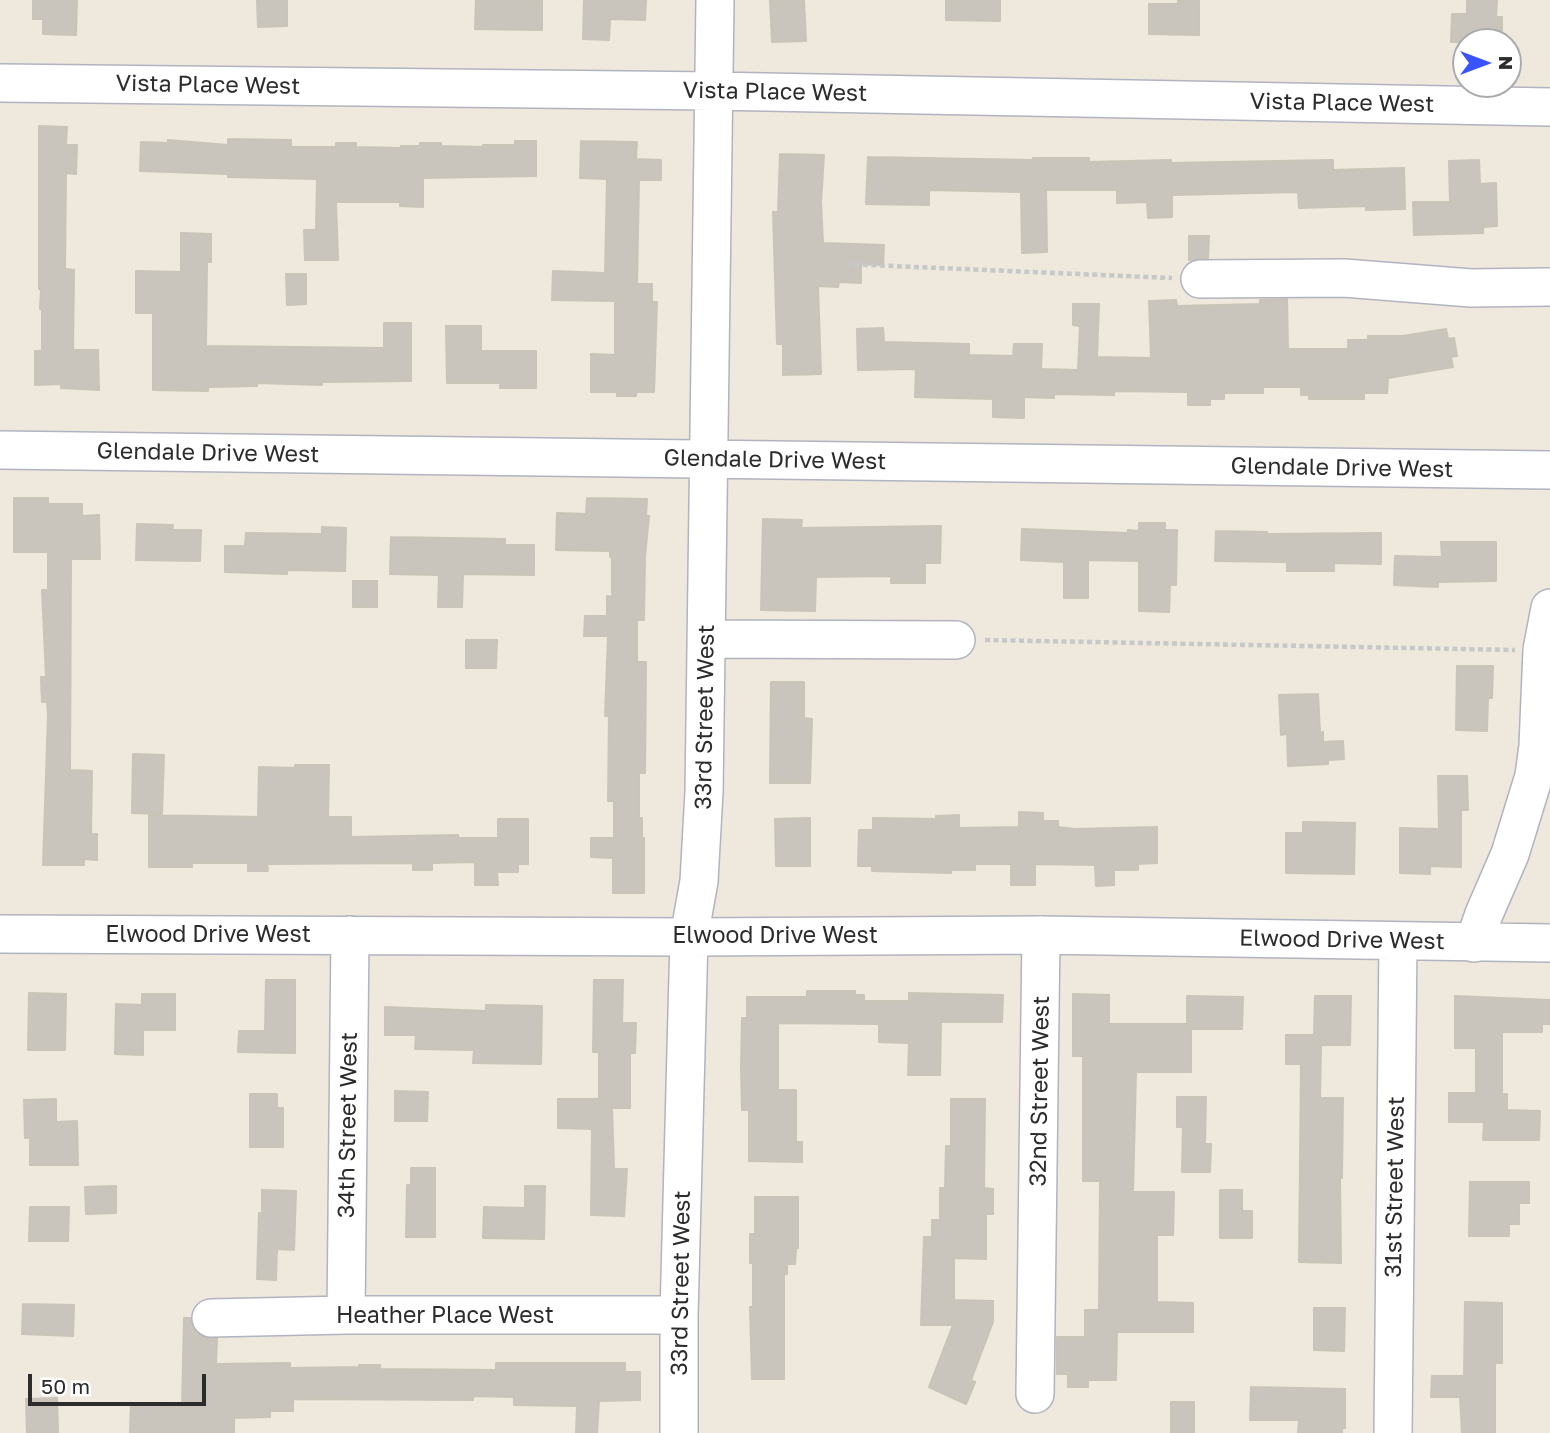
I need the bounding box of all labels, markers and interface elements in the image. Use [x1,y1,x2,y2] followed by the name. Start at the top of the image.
[1452,28,1522,98] north arrow
[1495,56,1518,70] text: N
[115,70,301,100] street label: Vista Place West
[682,77,868,107] street label: Vista Place West
[1249,88,1435,118] street label: Vista Place West
[96,437,320,469] street label: Glendale Drive West
[663,444,887,476] street label: Glendale Drive West
[1230,452,1454,484] street label: Glendale Drive West
[690,624,720,810] street label: 33rd Street West
[105,921,311,949] street label: Elwood Drive West
[672,922,878,950] street label: Elwood Drive West
[1239,924,1445,956] street label: Elwood Drive West
[1025,995,1055,1187] street label: 32nd Street West
[333,1032,363,1218] street label: 34th Street West
[1380,1096,1410,1278] street label: 31st Street West
[666,1190,696,1376] street label: 33rd Street West
[336,1302,554,1330] street label: Heather Place West
[32,1360,210,1404] scale bar
[41,1373,90,1399] text: 50 m

